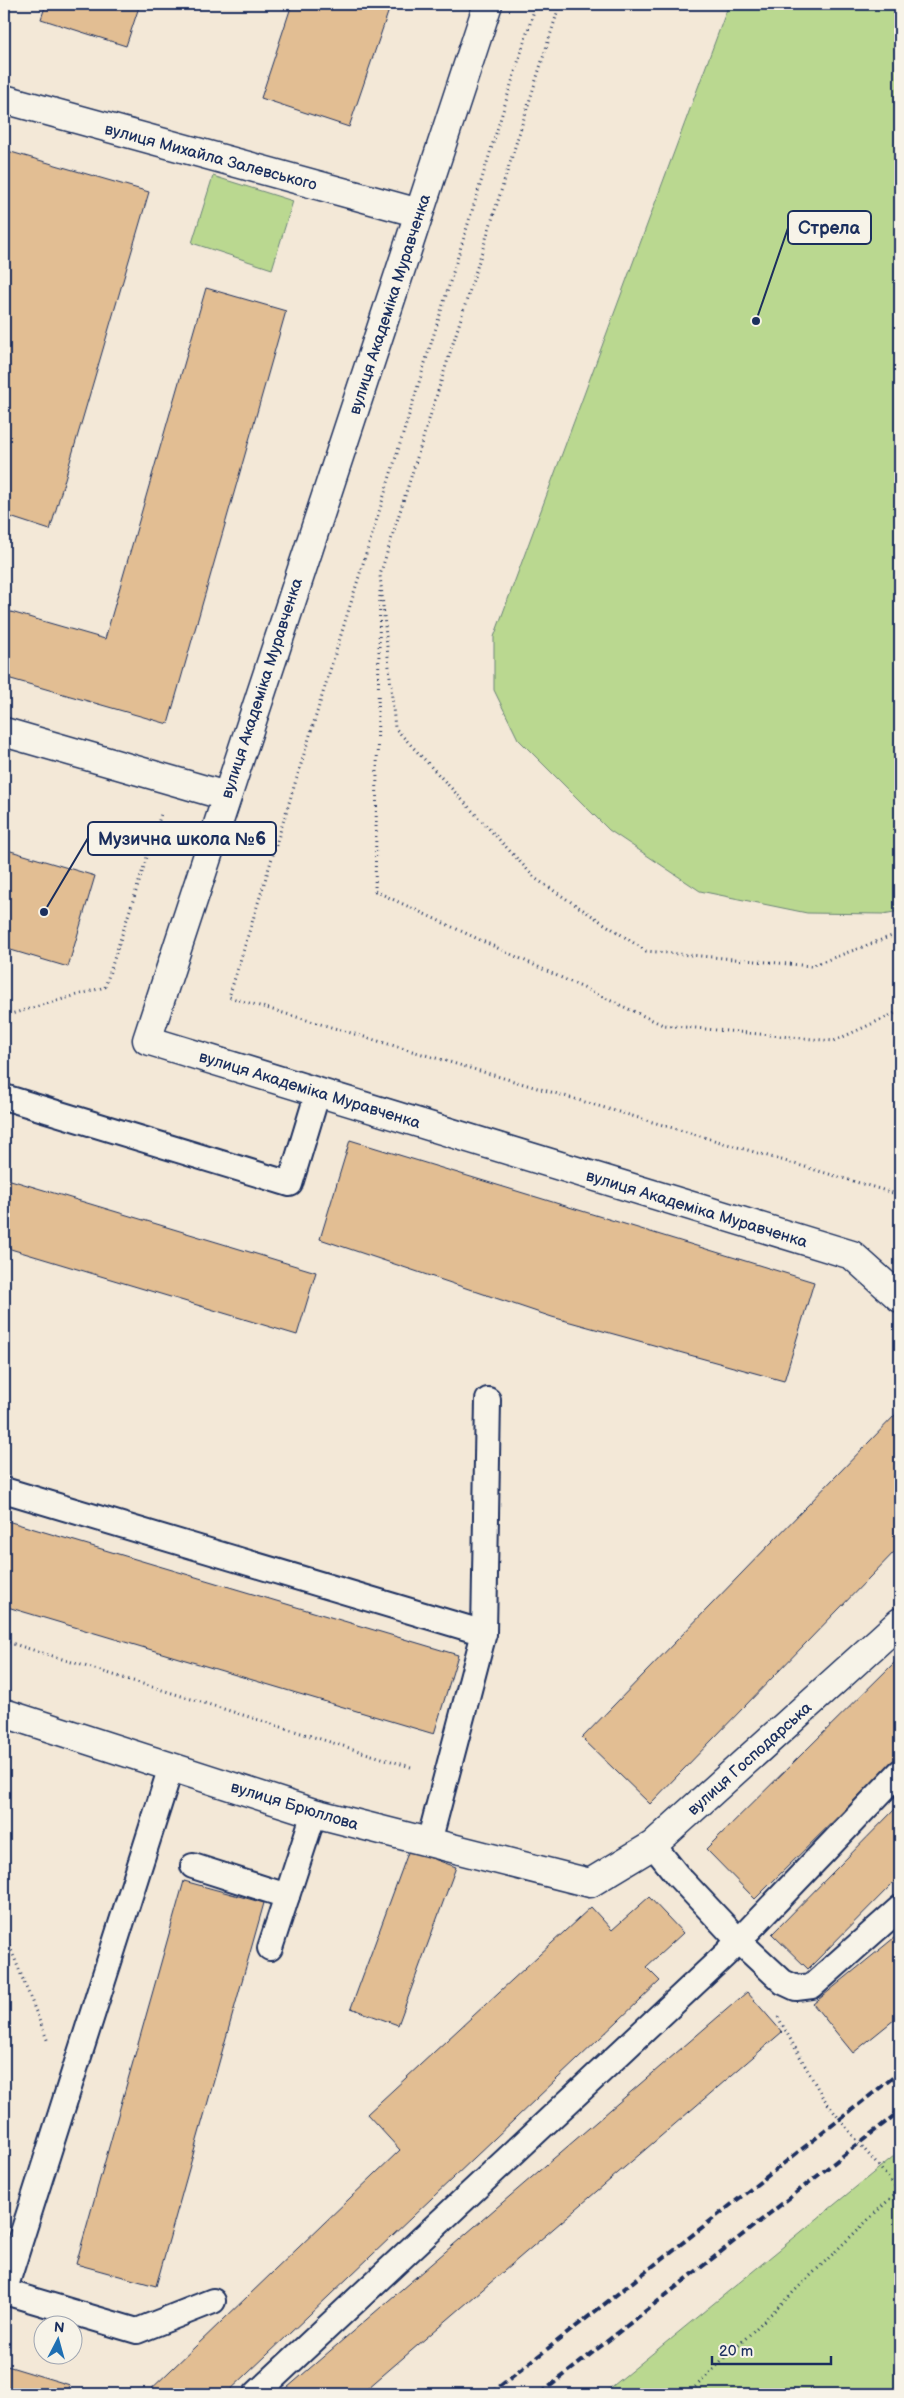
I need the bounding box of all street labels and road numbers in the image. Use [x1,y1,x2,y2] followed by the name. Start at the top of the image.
[102,120,319,195] street label: вулиця Михайла Залевського
[346,191,435,417] street label: вулиця Академіка Муравченка
[218,575,307,801] street label: вулиця Академіка Муравченка
[197,1048,423,1133] street label: вулиця Академіка Муравченка
[584,1167,810,1252] street label: вулиця Академіка Муравченка
[684,1698,816,1820] street label: вулиця Господарська
[228,1778,361,1835] street label: вулиця Брюллова

